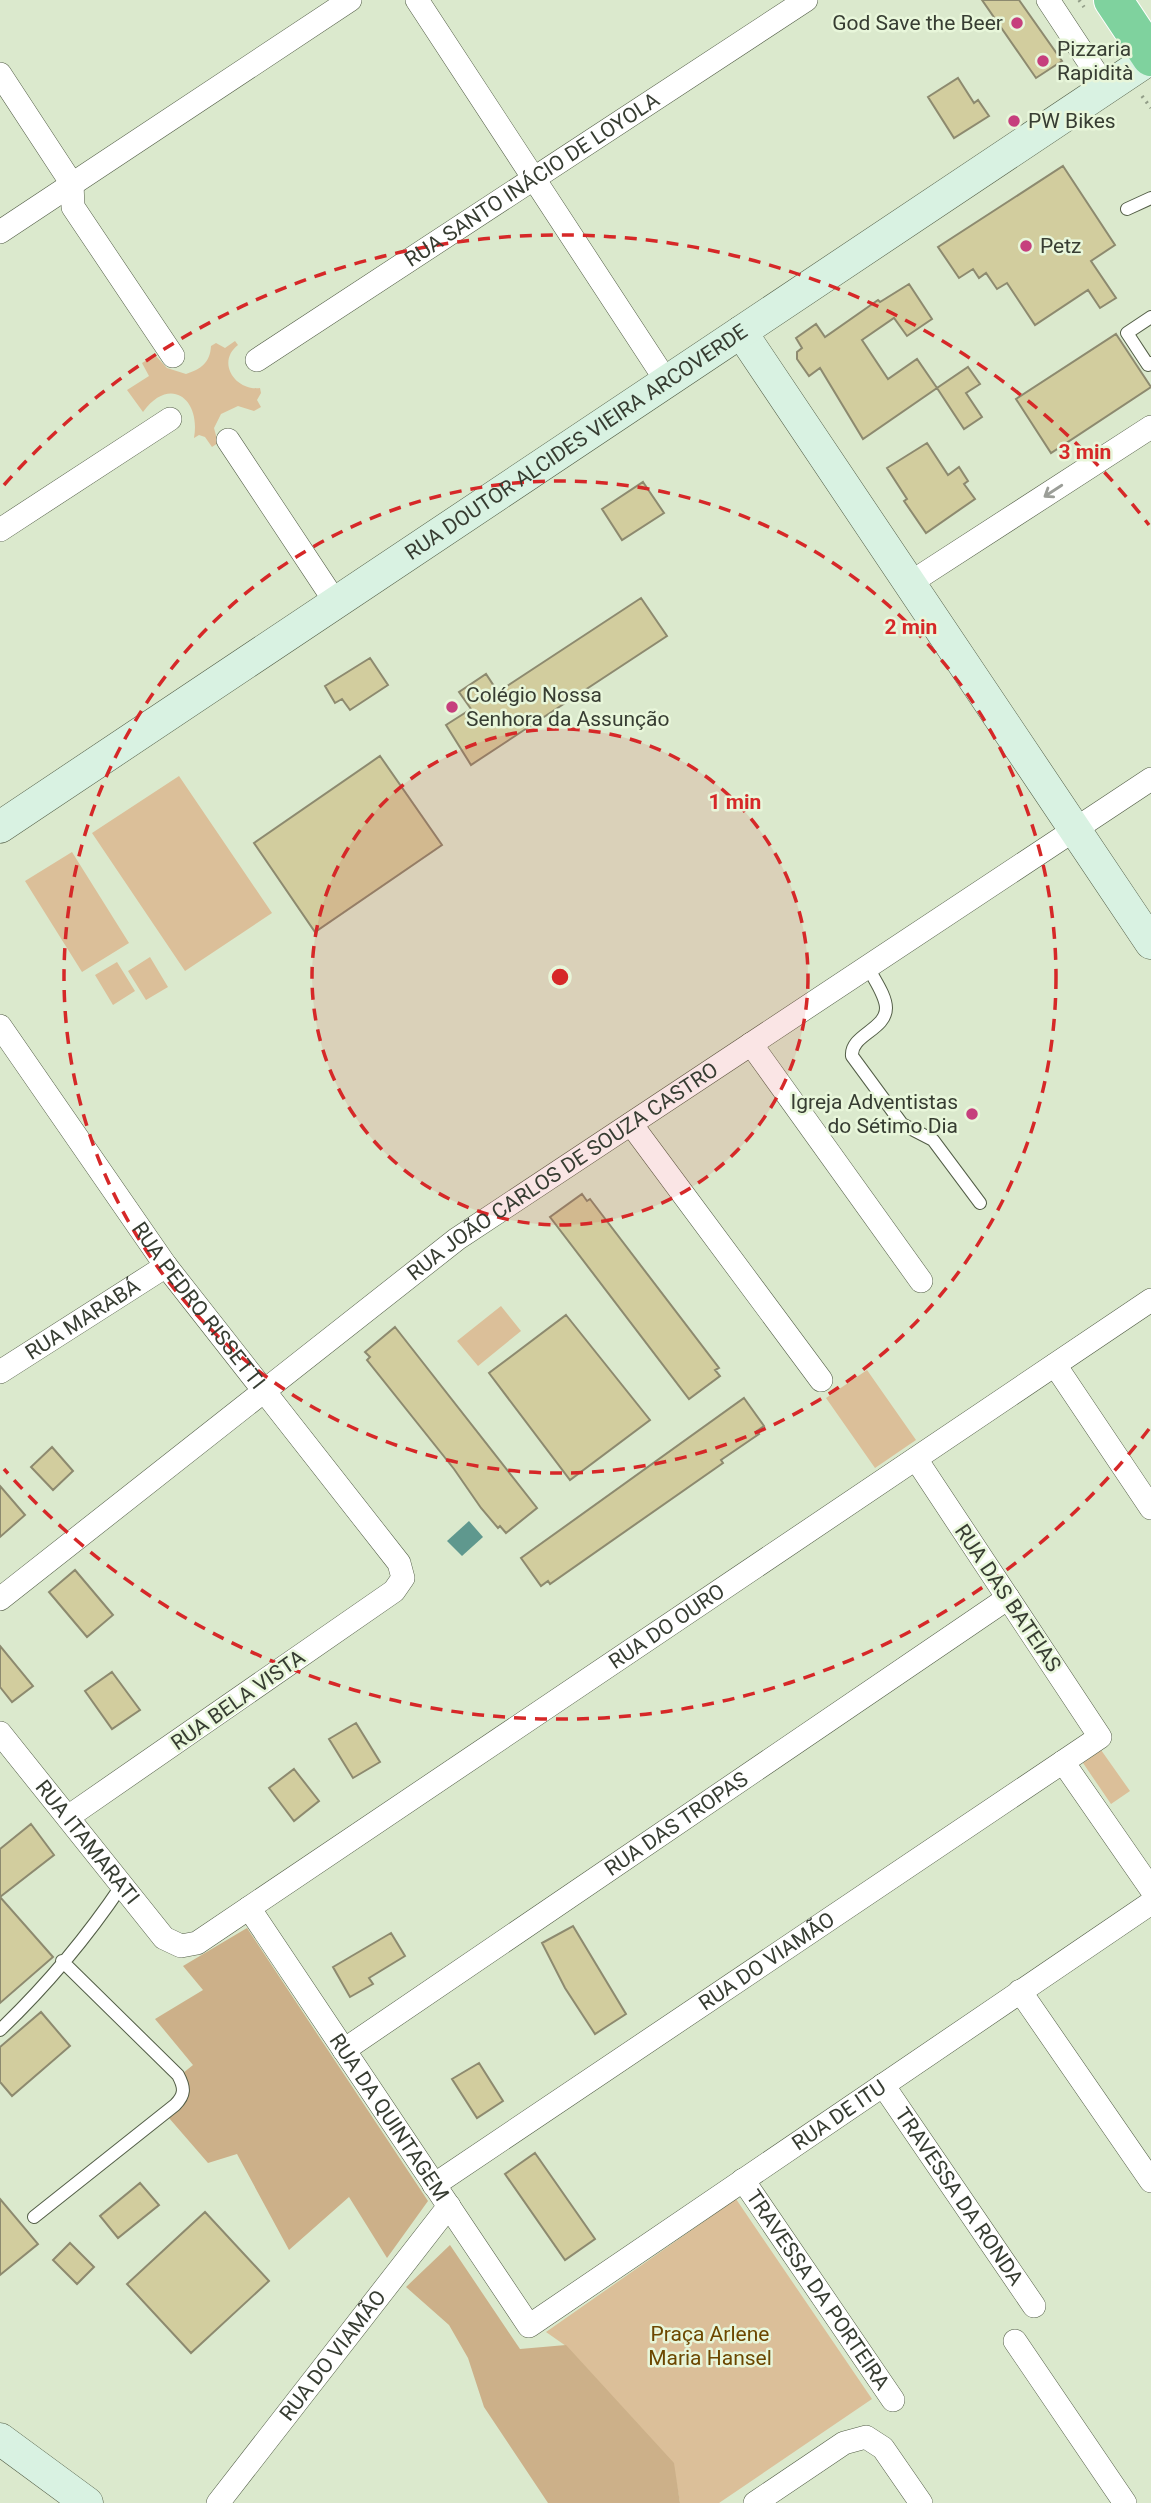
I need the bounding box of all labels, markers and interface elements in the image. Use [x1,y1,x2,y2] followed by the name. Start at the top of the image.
[832,11,1003,35] place label: God Save the Beer
[1009,15,1025,31] marker: God Save the Beer
[1057,37,1134,85] place label: Pizzaria Rapidità
[1035,53,1051,69] marker: Pizzaria Rapidità
[400,87,664,272] street label: RUA SANTO INÁCIO DE LOYOLA
[1028,109,1116,133] place label: PW Bikes
[1006,113,1022,129] marker: PW Bikes
[1040,234,1082,258] place label: Petz
[1018,238,1034,254] marker: Petz
[401,319,752,565] street label: RUA DOUTOR ALCIDES VIEIRA ARCOVERDE
[1059,440,1111,464] text: 3 min
[1043,484,1063,498] one-way arrow
[885,615,937,639] text: 2 min
[466,683,670,731] place label: Colégio Nossa Senhora da Assunção
[444,699,460,715] marker: Colégio Nossa Senhora da Assunção
[709,790,761,814] text: 1 min
[548,965,572,989] centre of rings
[402,1057,722,1286] street label: RUA JOÃO CARLOS DE SOUZA CASTRO
[791,1090,958,1138] place label: Igreja Adventistas do Sétimo Dia
[964,1106,980,1122] marker: Igreja Adventistas do Sétimo Dia
[127,1218,270,1394] street label: RUA PEDRO RISSETTI
[21,1274,144,1365] street label: RUA MARABÁ
[950,1520,1066,1676] street label: RUA DAS BATEIAS
[604,1579,729,1674] street label: RUA DO OURO
[167,1645,310,1755] street label: RUA BELA VISTA
[600,1767,752,1881] street label: RUA DAS TROPAS
[31,1775,144,1909] street label: RUA ITAMARATI
[694,1907,839,2015] street label: RUA DO VIAMÃO
[325,2029,454,2206] street label: RUA DA QUINTAGEM
[788,2075,890,2155] street label: RUA DE ITU
[890,2103,1028,2290] street label: TRAVESSA DA RONDA
[741,2185,895,2395] street label: TRAVESSA DA PORTEIRA
[275,2286,391,2425] street label: RUA DO VIAMÃO
[648,2322,772,2370] park label: Praça Arlene Maria Hansel

